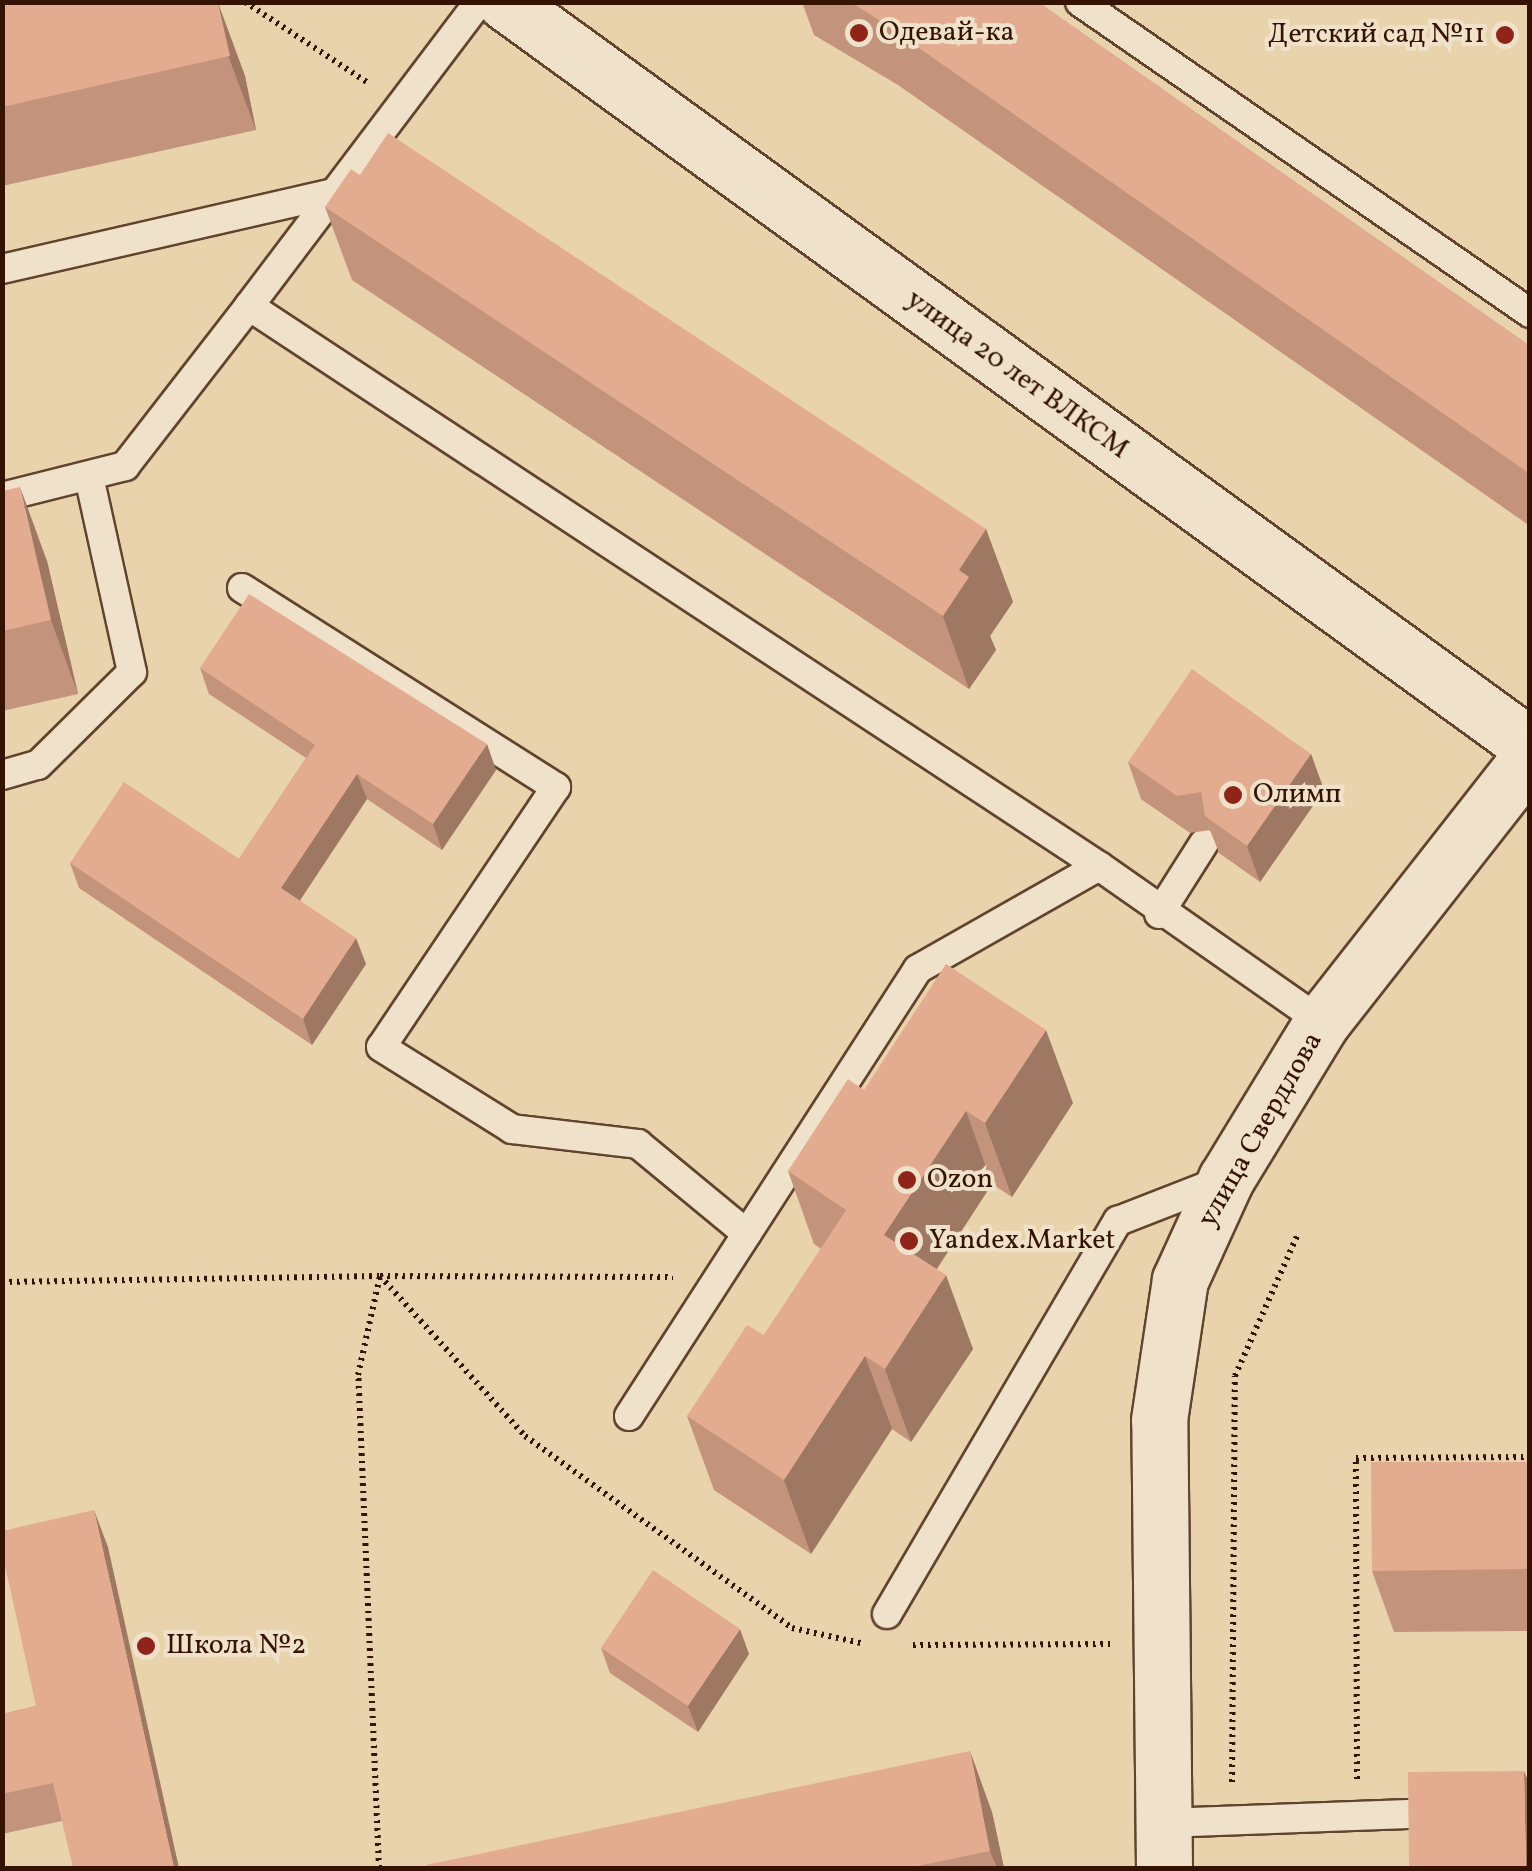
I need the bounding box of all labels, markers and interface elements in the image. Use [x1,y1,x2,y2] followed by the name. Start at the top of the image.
[879,16,1014,50] place label: Одевай-ка
[1268,18,1485,52] place label: Детский сад №11
[848,22,870,44] marker: Одевай-ка
[1494,24,1516,46] marker: Детский сад №11
[899,283,1135,467] street label: улица 20 лет ВЛКСМ
[1253,778,1341,812] place label: Олимп
[1222,784,1244,806] marker: Олимп
[1192,1027,1330,1233] street label: улица Свердлова
[927,1163,993,1197] place label: Ozon
[896,1169,918,1191] marker: Ozon
[929,1224,1115,1258] place label: Yandex.Market
[898,1230,920,1252] marker: Yandex.Market
[166,1629,306,1663] place label: Школа №2
[135,1635,157,1657] marker: Школа №2

